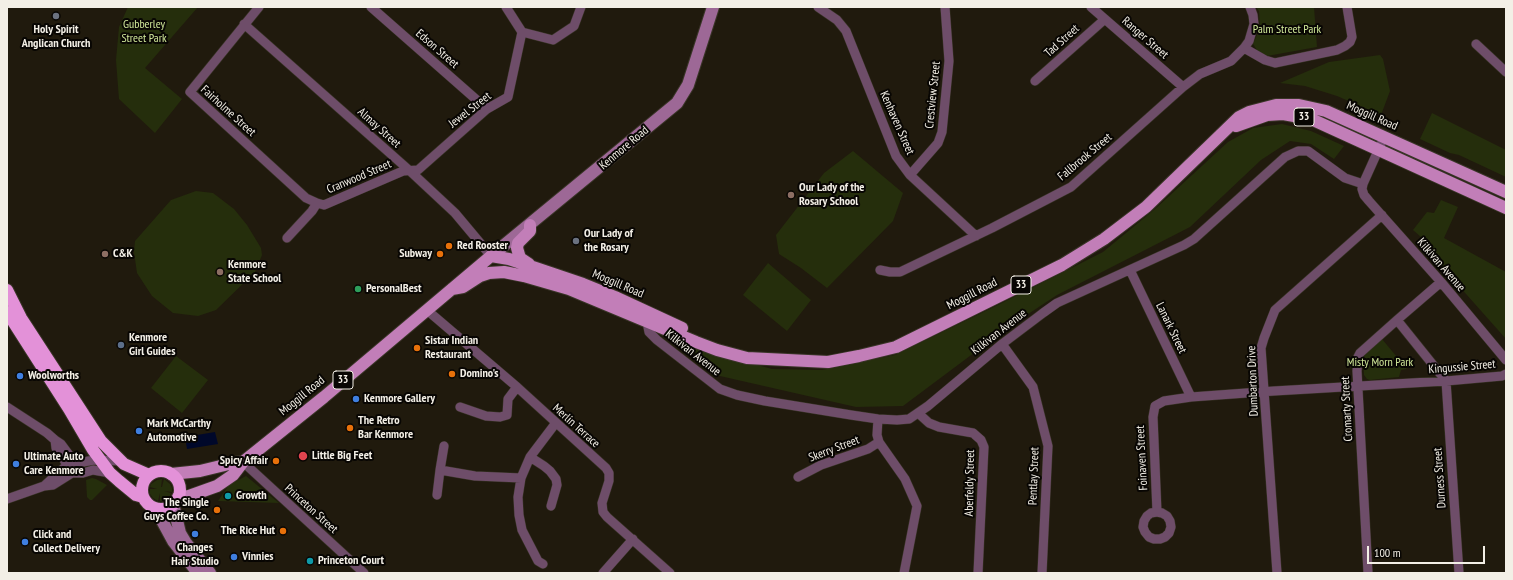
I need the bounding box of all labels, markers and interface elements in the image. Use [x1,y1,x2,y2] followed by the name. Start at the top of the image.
[51,11,61,21] marker: Holy Spirit Anglican Church
[1119,14,1171,62] street label: Ranger Street
[121,18,167,46] park label: Gubberley Street Park
[1042,22,1082,60] street label: Tad Street
[22,23,90,51] place label: Holy Spirit Anglican Church
[1253,23,1321,37] park label: Palm Street Park
[413,26,461,72] street label: Edson Street
[922,61,944,129] street label: Crestview Street
[198,83,258,139] street label: Fairholme Street
[446,89,494,131] street label: Jewel Street
[877,89,917,157] street label: Kenhaven Street
[1344,98,1400,134] street label: Moggill Road
[354,105,404,151] street label: Almay Street
[1294,108,1314,126] road number: 33
[596,123,652,173] street label: Kenmore Road
[1055,130,1115,184] street label: Fallbrook Street
[325,157,393,197] street label: Cranwood Street
[799,181,865,209] place label: Our Lady of the Rosary School
[786,190,796,200] marker: Our Lady of the Rosary School
[584,227,633,255] place label: Our Lady of the Rosary
[1414,235,1468,295] street label: Kilkivan Avenue
[571,236,581,246] marker: Our Lady of the Rosary
[457,239,508,253] place label: Red Rooster
[444,241,454,251] marker: Red Rooster
[113,247,133,261] place label: C&K
[399,247,432,261] place label: Subway
[100,249,110,259] marker: C&K
[435,249,445,259] marker: Subway
[228,258,281,286] place label: Kenmore State School
[215,267,225,277] marker: Kenmore State School
[590,267,646,301] street label: Moggill Road
[944,275,1000,313] street label: Moggill Road
[1011,276,1031,294] road number: 33
[366,282,422,296] place label: PersonalBest
[353,284,363,294] marker: PersonalBest
[1152,300,1190,356] street label: Lanark Street
[968,306,1030,358] street label: Kilkivan Avenue
[662,327,724,379] street label: Kilkivan Avenue
[129,331,175,359] place label: Kenmore Girl Guides
[425,334,478,362] place label: Sistar Indian Restaurant
[116,340,126,350] marker: Kenmore Girl Guides
[412,343,422,353] marker: Sistar Indian Restaurant
[1245,345,1261,417] street label: Dumbarton Drive
[1347,356,1413,370] park label: Misty Morn Park
[1428,357,1496,377] street label: Kingussie Street
[460,367,498,381] place label: Domino's
[28,369,79,383] place label: Woolworths
[447,369,457,379] marker: Domino's
[15,371,25,381] marker: Woolworths
[333,371,353,389] road number: 33
[276,373,328,419] street label: Moggill Road
[1338,376,1356,442] street label: Cromarty Street
[364,392,435,406] place label: Kenmore Gallery
[351,394,361,404] marker: Kenmore Gallery
[549,401,603,451] street label: Merlin Terrace
[358,414,413,442] place label: The Retro Bar Kenmore
[147,417,211,445] place label: Mark McCarthy Automotive
[345,423,355,433] marker: The Retro Bar Kenmore
[1133,425,1151,491] street label: Foinaven Street
[134,426,144,436] marker: Mark McCarthy Automotive
[807,433,861,465] street label: Skerry Street
[1026,447,1042,505] street label: Pentlay Street
[1431,447,1449,509] street label: Durness Street
[312,449,372,463] place label: Little Big Feet
[962,449,978,517] street label: Aberfeldy Street
[24,450,84,478] place label: Ultimate Auto Care Kenmore
[297,450,309,462] marker: Little Big Feet
[220,454,268,468] place label: Spicy Affair
[271,456,281,466] marker: Spicy Affair
[11,459,21,469] marker: Ultimate Auto Care Kenmore
[282,481,340,537] street label: Princeton Street
[236,489,267,503] place label: Growth
[223,491,233,501] marker: Growth
[144,496,209,524] place label: The Single Guys Coffee Co.
[212,505,222,515] marker: The Single Guys Coffee Co.
[221,524,275,538] place label: The Rice Hut
[278,526,288,536] marker: The Rice Hut
[33,528,100,556] place label: Click and Collect Delivery
[190,529,200,539] marker: Changes Hair Studio
[20,537,30,547] marker: Click and Collect Delivery
[1369,538,1487,564] scale bar
[171,541,219,569] place label: Changes Hair Studio
[1374,545,1401,560] text: 100 m
[242,550,274,564] place label: Vinnies
[229,552,239,562] marker: Vinnies
[318,554,384,568] place label: Princeton Court
[305,556,315,566] marker: Princeton Court

